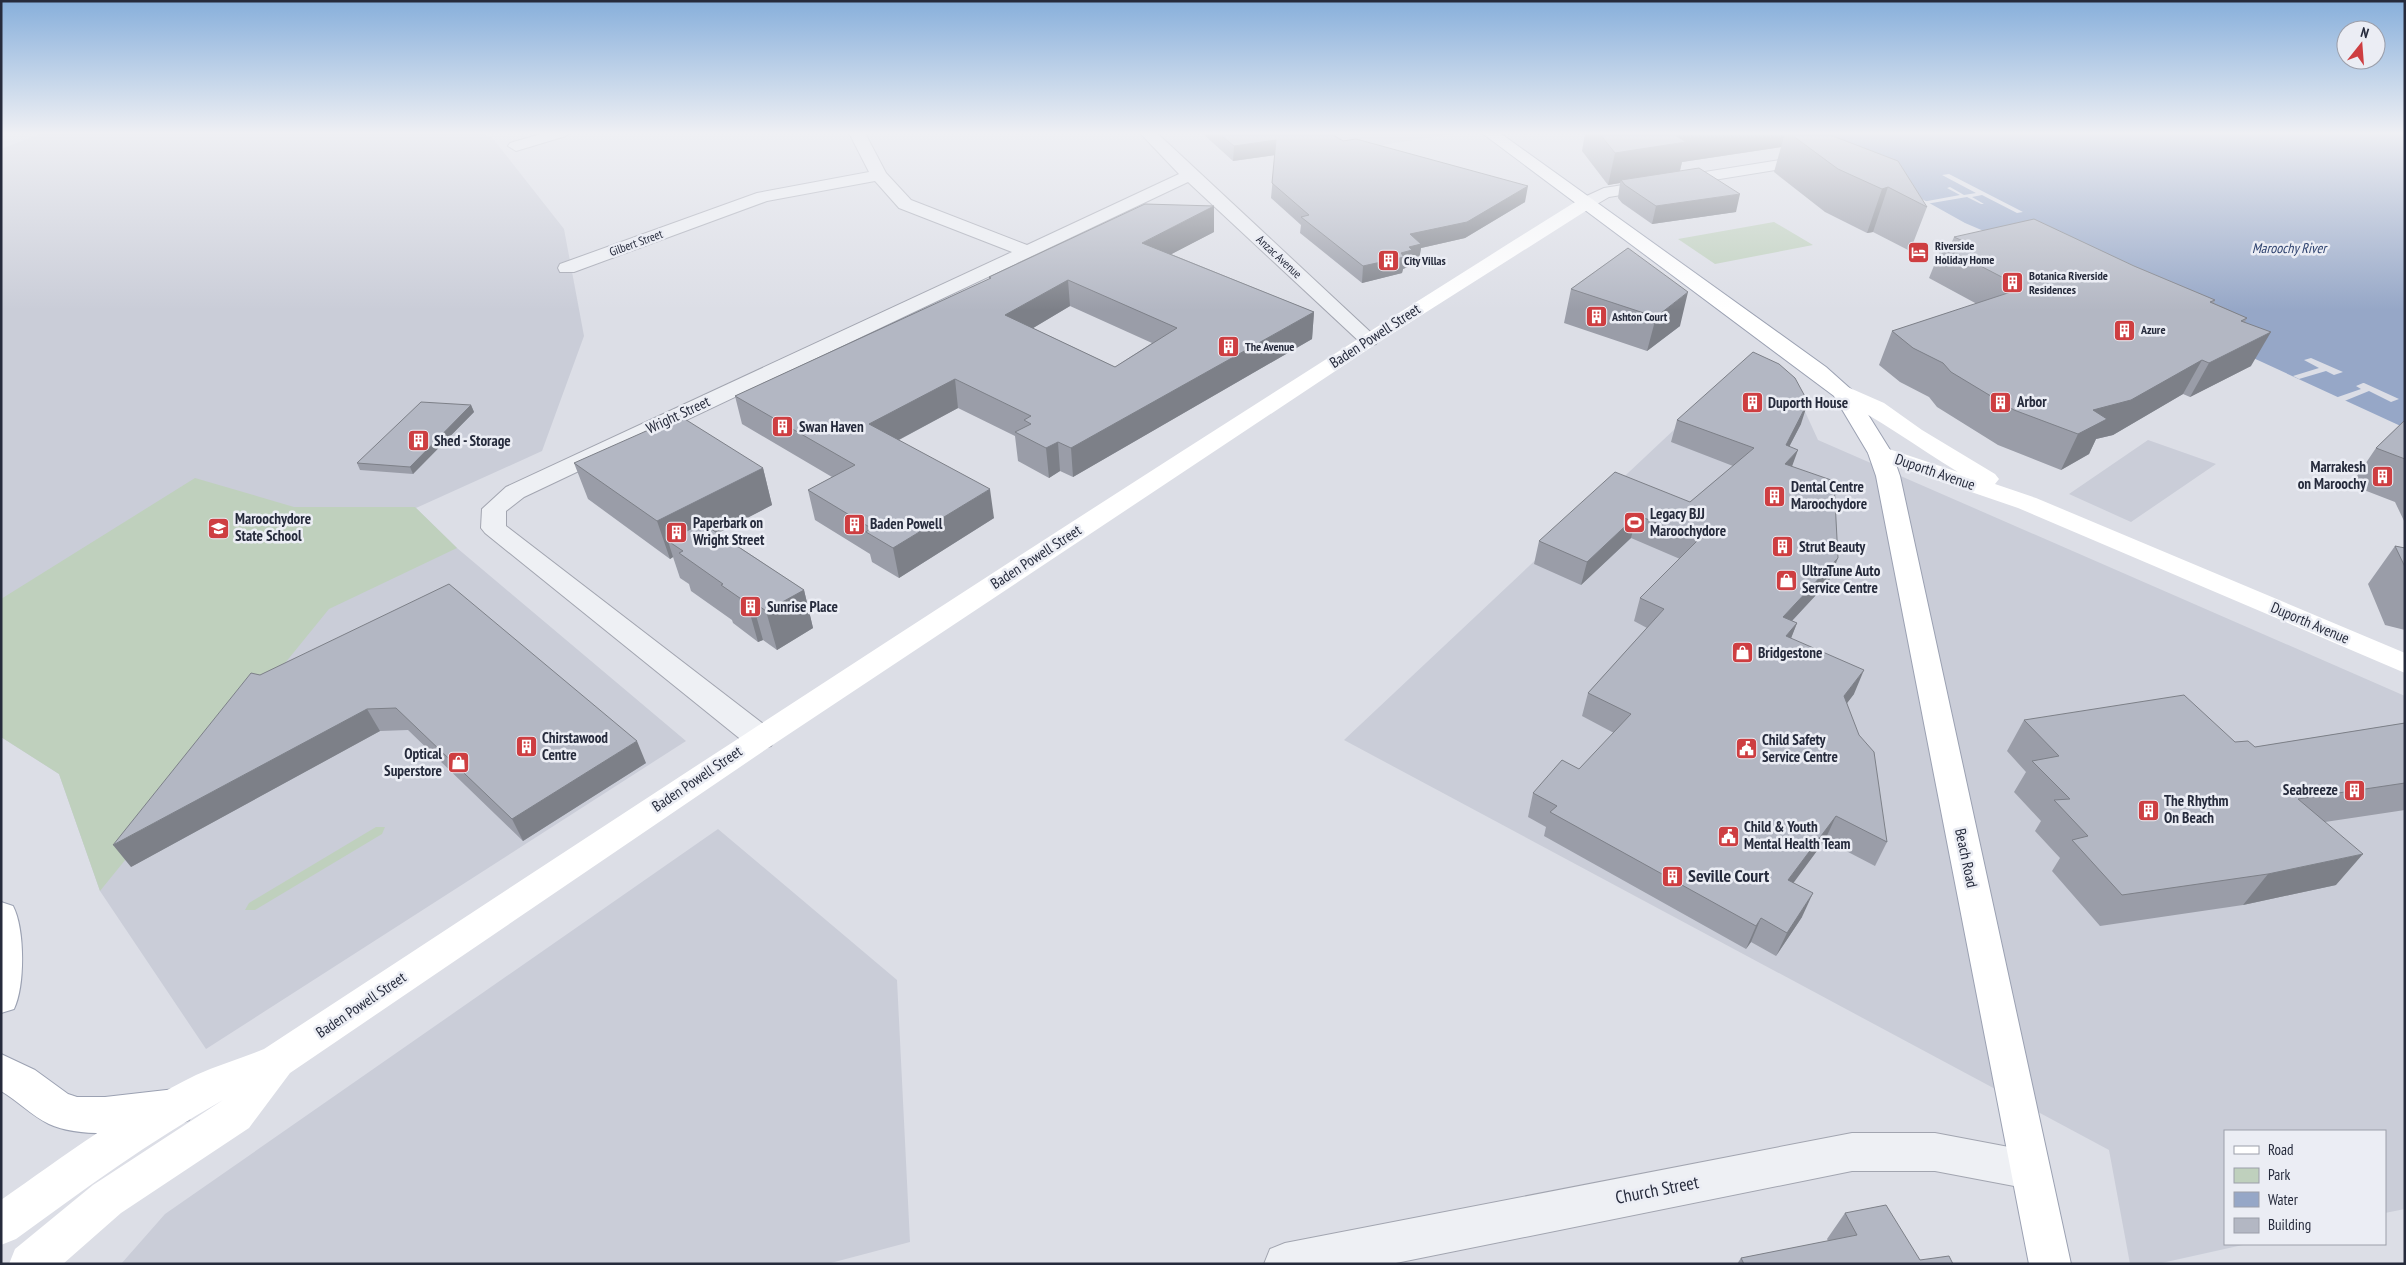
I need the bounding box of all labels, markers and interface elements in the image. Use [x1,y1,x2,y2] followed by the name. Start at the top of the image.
[2336,20,2386,70] north arrow
[2359,23,2371,42] text: N
[607,226,665,259] street label: Gilbert Street
[1253,232,1305,281] street label: Anzac Avenue
[1935,238,1994,267] place label: Riverside Holiday Home
[2252,239,2328,257] water label: Maroochy River
[1907,241,1931,265] hotel icon: Riverside Holiday Home
[1376,249,1400,273] building icon: City Villas
[1404,253,1446,268] place label: City Villas
[2029,268,2108,297] place label: Botanica Riverside Residences
[2001,271,2025,295] building icon: Botanica Riverside Residences
[1326,299,1424,372] street label: Baden Powell Street
[1584,305,1608,329] building icon: Ashton Court
[1611,309,1668,324] place label: Ashton Court
[2113,318,2137,342] building icon: Azure
[2140,322,2166,337] place label: Azure
[1217,335,1241,359] building icon: The Avenue
[1245,339,1294,354] place label: The Avenue
[1989,390,2013,414] building icon: Arbor
[643,391,713,438] street label: Wright Street
[1740,391,1764,415] building icon: Duporth House
[2016,392,2047,411] place label: Arbor
[1768,393,1848,412] place label: Duporth House
[771,415,795,439] building icon: Swan Haven
[799,417,864,436] place label: Swan Haven
[406,429,430,453] building icon: Shed - Storage
[434,431,511,450] place label: Shed - Storage
[1893,449,1978,494] street label: Duporth Avenue
[2298,457,2367,493] place label: Marrakesh on Maroochy
[2370,464,2394,488] building icon: Marrakesh on Maroochy
[1791,477,1867,513] place label: Dental Centre Maroochydore
[1763,484,1787,508] building icon: Dental Centre Maroochydore
[1650,504,1726,540] place label: Legacy BJJ Maroochydore
[235,509,311,545] place label: Maroochydore State School
[1622,511,1646,535] sports icon: Legacy BJJ Maroochydore
[842,512,866,536] building icon: Baden Powell
[692,513,765,549] place label: Paperbark on Wright Street
[870,514,943,533] place label: Baden Powell
[207,516,231,540] school or university icon: Maroochydore State School
[665,520,689,544] building icon: Paperbark on Wright Street
[987,520,1085,593] street label: Baden Powell Street
[1771,535,1795,559] building icon: Strut Beauty
[1799,537,1866,556] place label: Strut Beauty
[1802,561,1881,597] place label: UltraTune Auto Service Centre
[1774,568,1798,592] shop icon: UltraTune Auto Service Centre
[739,595,763,619] building icon: Sunrise Place
[767,597,838,616] place label: Sunrise Place
[2268,598,2352,648] street label: Duporth Avenue
[1730,641,1754,665] shop icon: Bridgestone
[1758,643,1822,662] place label: Bridgestone
[542,728,608,764] place label: Chirstawood Centre
[1762,730,1838,766] place label: Child Safety Service Centre
[514,735,538,759] building icon: Chirstawood Centre
[1734,737,1758,761] public building icon: Child Safety Service Centre
[648,742,745,816] street label: Baden Powell Street
[384,744,442,780] place label: Optical Superstore
[446,751,470,775] shop icon: Optical Superstore
[2342,778,2366,802] building icon: Seabreeze
[2283,780,2338,799] place label: Seabreeze
[2164,791,2228,827] place label: The Rhythm On Beach
[2136,798,2160,822] building icon: The Rhythm On Beach
[1744,817,1851,853] place label: Child & Youth Mental Health Team
[1716,824,1740,848] public building icon: Child & Youth Mental Health Team
[1951,827,1982,889] street label: Beach Road
[1660,864,1684,888] building icon: Seville Court
[1688,864,1770,887] place label: Seville Court
[312,968,409,1042] street label: Baden Powell Street
[2224,1130,2386,1245] legend
[2268,1140,2294,1159] text: Road
[2268,1165,2290,1184] text: Park
[1613,1170,1701,1209] street label: Church Street
[2268,1190,2299,1209] text: Water
[2268,1215,2311,1234] text: Building

